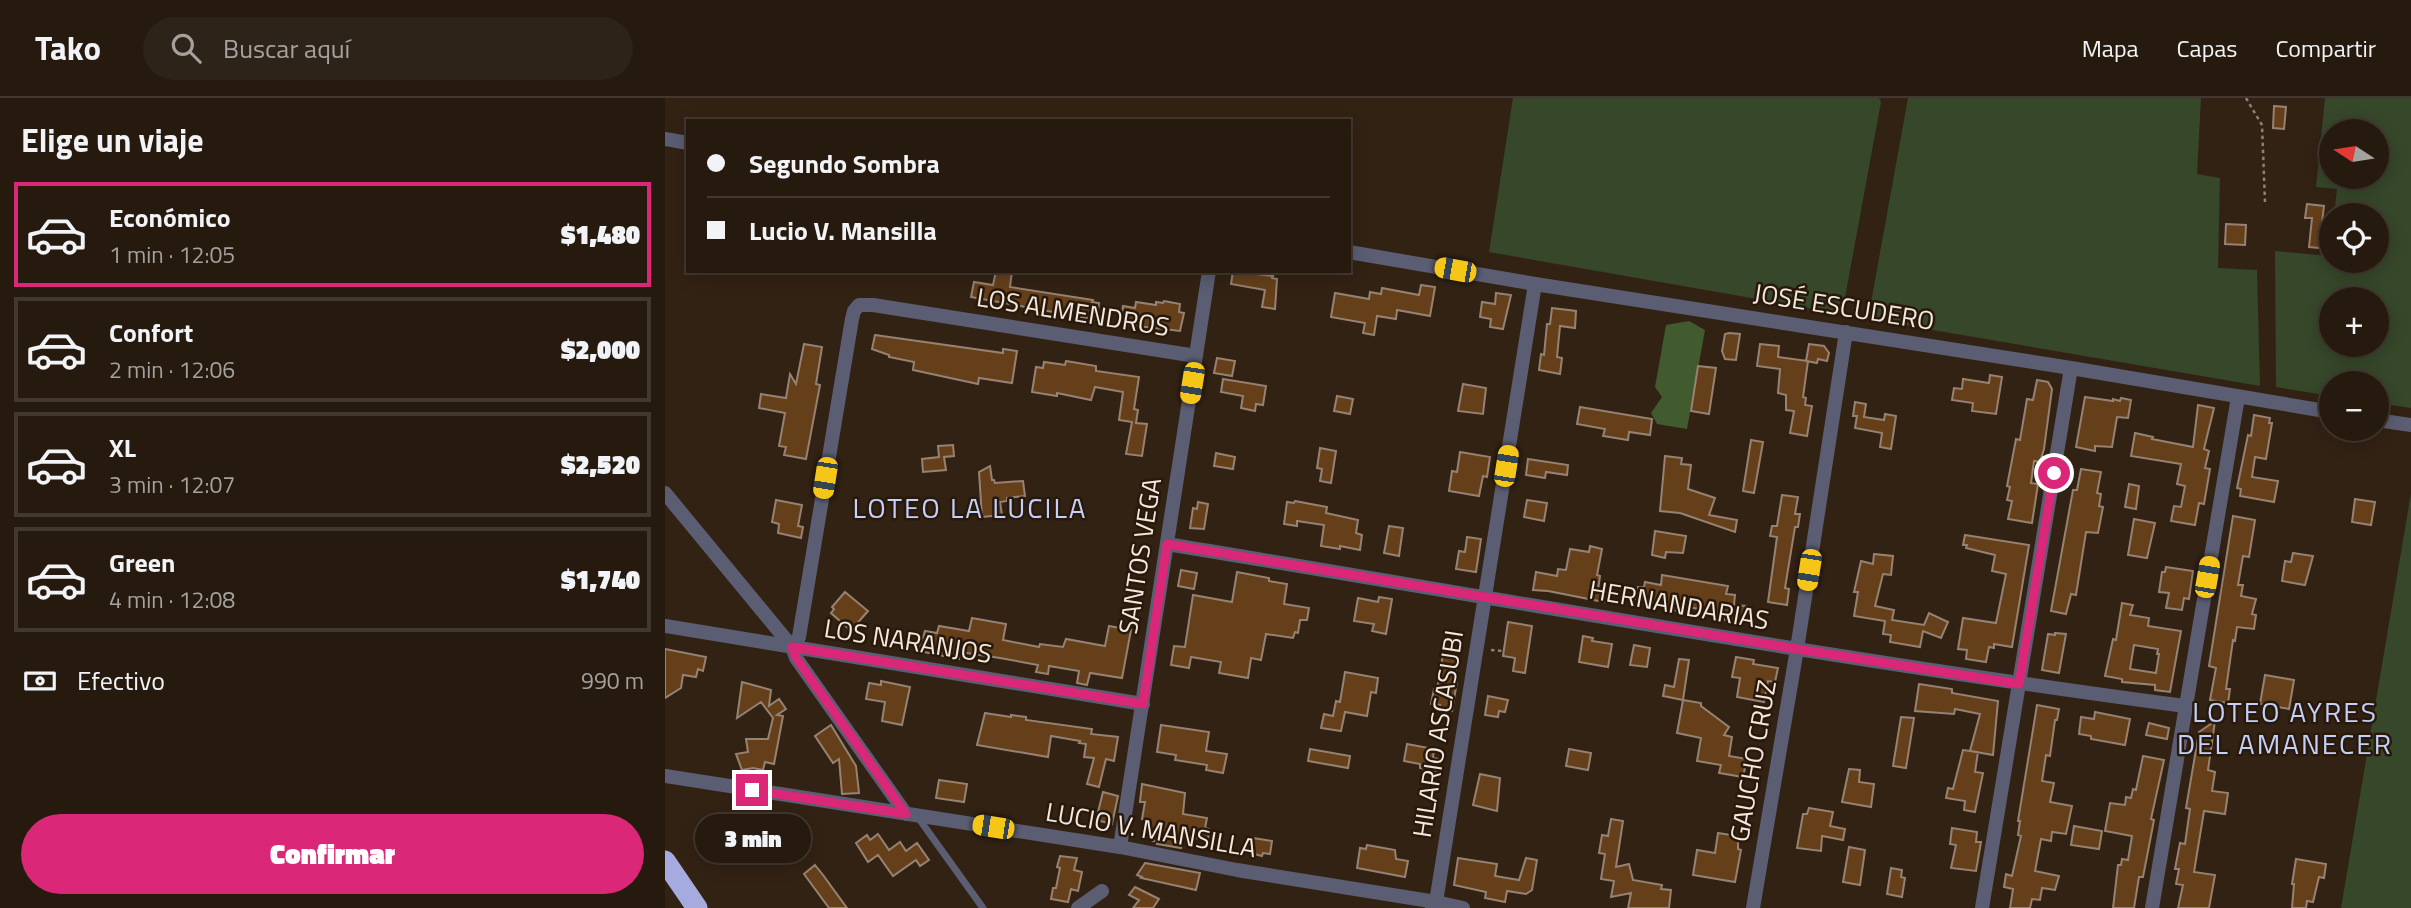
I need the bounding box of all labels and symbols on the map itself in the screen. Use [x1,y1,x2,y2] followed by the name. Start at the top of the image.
[2319,119,2389,189] north arrow
[1433,256,1478,284] car
[1751,273,1937,340] street label: JOSÉ ESCUDERO
[974,277,1172,346] street label: LOS ALMENDROS
[1179,361,1206,405] car
[1493,444,1520,488] car
[812,456,839,500] car
[2038,457,2070,489] route start
[1108,475,1171,637] street label: SANTOS VEGA
[853,486,1087,529] district label: LOTEO LA LUCILA
[1796,548,1823,592] car
[2194,554,2221,600] car
[1586,569,1772,640] street label: HERNANDARIAS
[821,608,995,673] street label: LOS NARANJOS
[1402,628,1473,840] street label: HILARIO ASCASUBI
[1719,677,1786,845] street label: GAUCHO CRUZ
[2177,690,2393,765] district label: LOTEO AYRES DEL AMANECER
[736,774,768,806] route end
[1043,792,1259,867] street label: LUCIO V. MANSILLA
[971,813,1016,841] car
[694,814,810,864] callout: 3 min

